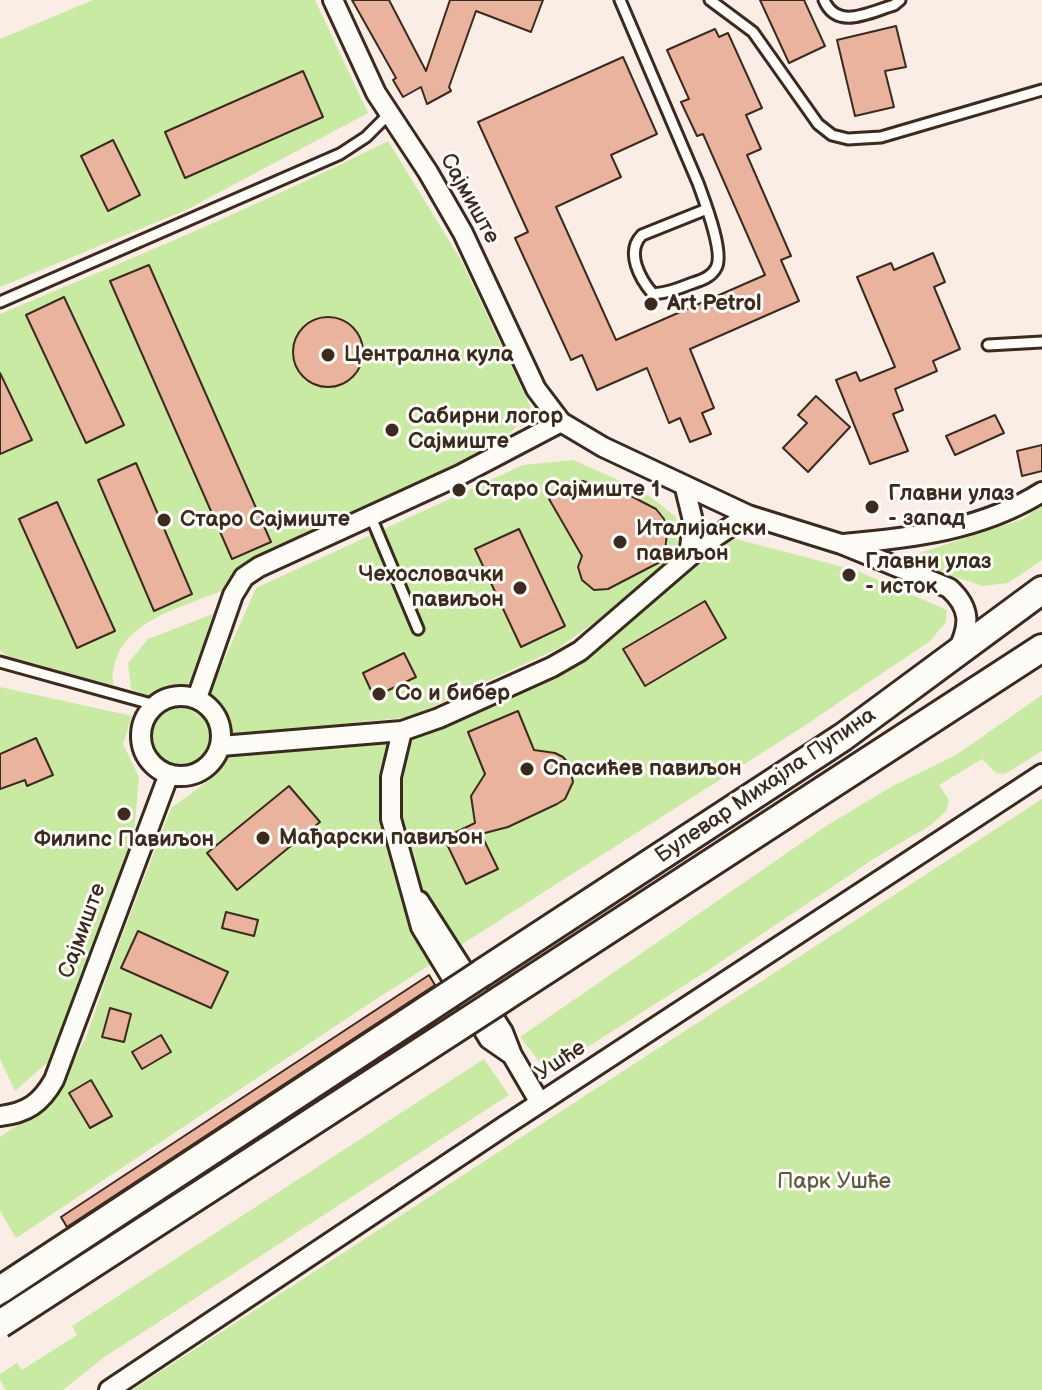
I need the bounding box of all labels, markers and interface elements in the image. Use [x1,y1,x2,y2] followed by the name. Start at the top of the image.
[433,149,505,249] street label: Сајмиште
[667,291,762,317] place label: Art Petrol
[642,295,660,313] marker: Art Petrol
[344,342,513,368] place label: Централна кула
[319,346,337,364] marker: Централна кула
[408,404,563,456] place label: Сабирни логор Сајмиште
[383,421,401,439] marker: Сабирни логор Сајмиште
[475,477,660,503] place label: Старо Сајмиште 1
[450,481,468,499] marker: Старо Сајмиште 1
[888,481,1014,532] place label: Главни улаз - запад
[863,498,881,516] marker: Главни улаз - запад
[180,507,350,533] place label: Старо Сајмиште
[155,511,173,529] marker: Старо Сајмиште
[636,516,766,568] place label: Италијански павиљон
[611,533,629,551] marker: Италијански павиљон
[865,549,991,600] place label: Главни улаз - исток
[359,562,504,614] place label: Чехословачки павиљон
[840,566,858,584] marker: Главни улаз - исток
[511,579,529,597] marker: Чехословачки павиљон
[395,681,510,707] place label: Со и бибер
[370,685,388,703] marker: Со и бибер
[651,702,881,870] street label: Булевар Михајла Пупина
[543,756,742,782] place label: Спасићев павиљон
[518,760,536,778] marker: Спасићев павиљон
[115,805,133,823] marker: Филипс Павиљон
[279,825,483,851] place label: Мађарски павиљон
[34,827,214,853] place label: Филипс Павиљон
[254,829,272,847] marker: Мађарски павиљон
[54,880,112,982] street label: Сајмиште
[531,1035,591,1087] street label: Ушће
[777,1169,891,1195] park label: Парк Ушће

